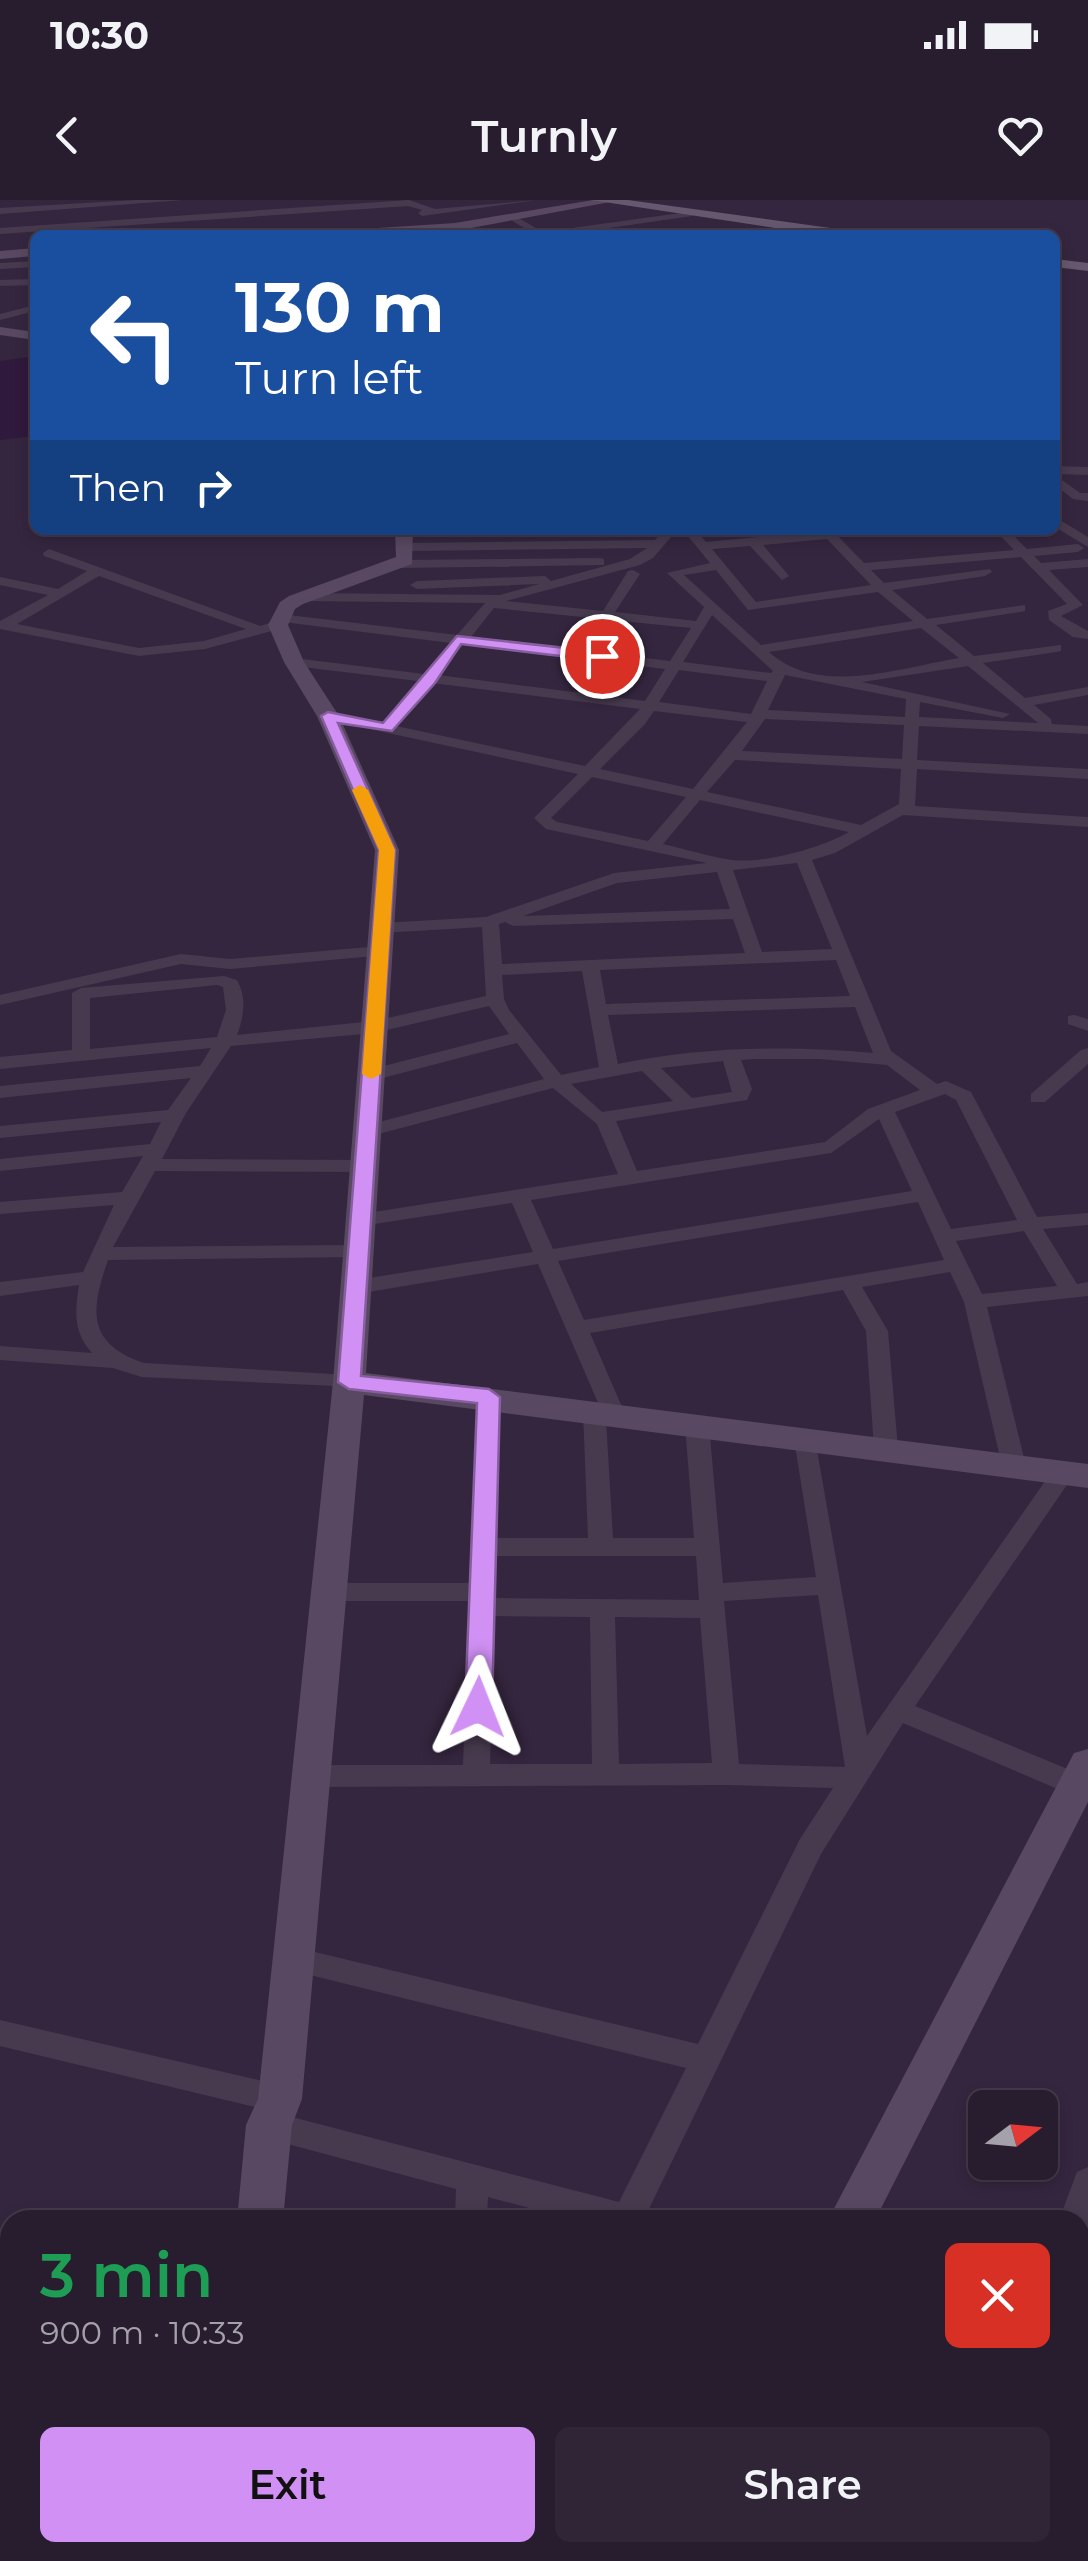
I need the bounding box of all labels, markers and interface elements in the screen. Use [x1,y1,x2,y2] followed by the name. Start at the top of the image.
[50,12,149,59] text: 10:30
[40,108,95,163] icon: back
[471,108,617,163] text: Turnly
[993,108,1048,163] icon: heart
[235,264,445,350] text: 130 m
[70,270,200,400] icon: left
[235,350,423,405] text: Turn left
[186,460,241,515] icon: right
[70,464,166,511] text: Then
[560,614,645,699] pin
[575,629,630,684] icon: arrive
[426,1655,530,1759] position arrow
[968,2090,1058,2180] north arrow
[968,2090,1058,2180] map controls
[40,2239,213,2312] text: 3 min
[945,2243,1050,2348] button: close
[40,2313,244,2352] text: 900 m · 10:33
[40,2427,535,2542] button: Exit
[555,2427,1050,2542] button: Share

